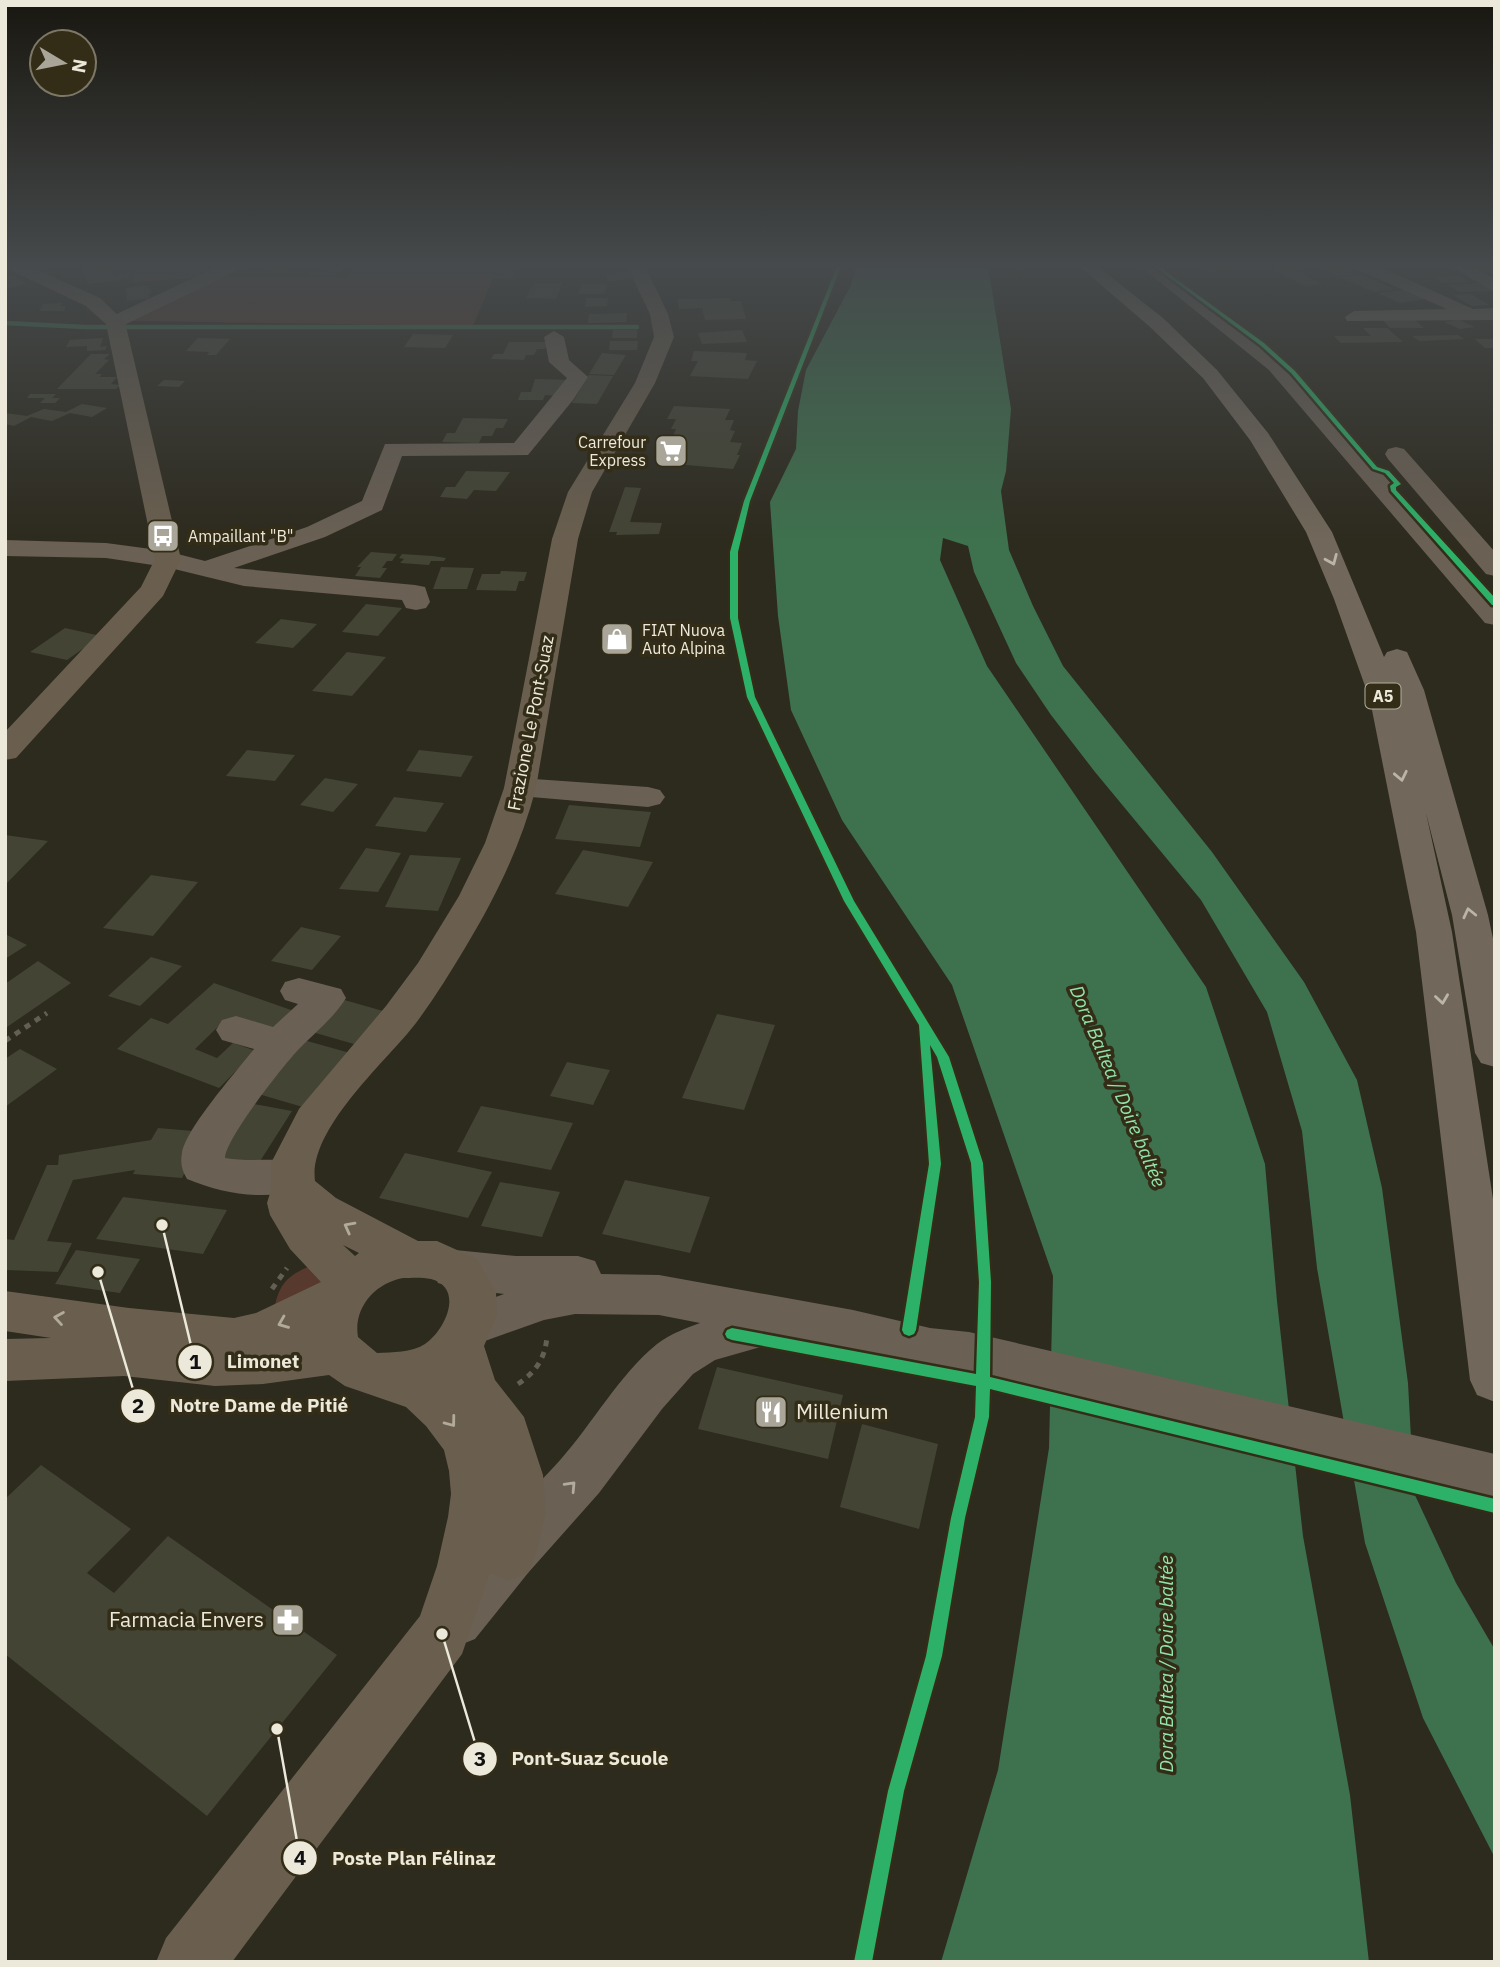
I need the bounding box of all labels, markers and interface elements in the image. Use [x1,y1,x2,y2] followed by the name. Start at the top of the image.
[28,28,98,98] north arrow
[67,57,93,75] text: N
[578,432,646,470] place label: Carrefour Express
[652,432,690,470] supermarket icon: Carrefour Express
[144,517,182,555] bus stop icon: Ampaillant "B"
[188,526,294,546] place label: Ampaillant "B"
[1323,553,1337,565] one-way arrow
[598,620,636,658] shop icon: FIAT Nuova Auto Alpina
[642,620,726,658] place label: FIAT Nuova Auto Alpina
[502,633,559,813] street label: Frazione Le Pont-Suaz
[1366,684,1400,708] road number: A5
[1392,770,1407,782] one-way arrow
[1463,908,1477,920] one-way arrow
[1065,981,1172,1191] water label: Dora Baltea / Doire baltée
[1435,993,1450,1005] one-way arrow
[343,1221,356,1235] one-way arrow
[53,1311,65,1326] one-way arrow
[277,1315,289,1329] one-way arrow
[178,1342,313,1382] callout: Limonet
[189,1347,202,1375] text: 1
[227,1349,299,1373] text: Limonet
[121,1386,362,1426] callout: Notre Dame de Pitié
[132,1391,144,1419] text: 2
[170,1393,348,1417] text: Notre Dame de Pitié
[752,1393,790,1431] restaurant icon: Millenium
[796,1397,889,1425] place label: Millenium
[443,1415,456,1427] one-way arrow
[563,1481,575,1494] one-way arrow
[1154,1555,1178,1773] water label: Dora Baltea / Doire baltée
[269,1601,307,1639] pharmacy icon: Farmacia Envers
[109,1605,264,1633] place label: Farmacia Envers
[463,1739,683,1779] callout: Pont-Suaz Scuole
[474,1744,486,1772] text: 3
[512,1746,668,1770] text: Pont-Suaz Scuole
[283,1838,510,1878] callout: Poste Plan Félinaz
[294,1843,306,1871] text: 4
[332,1846,496,1870] text: Poste Plan Félinaz

